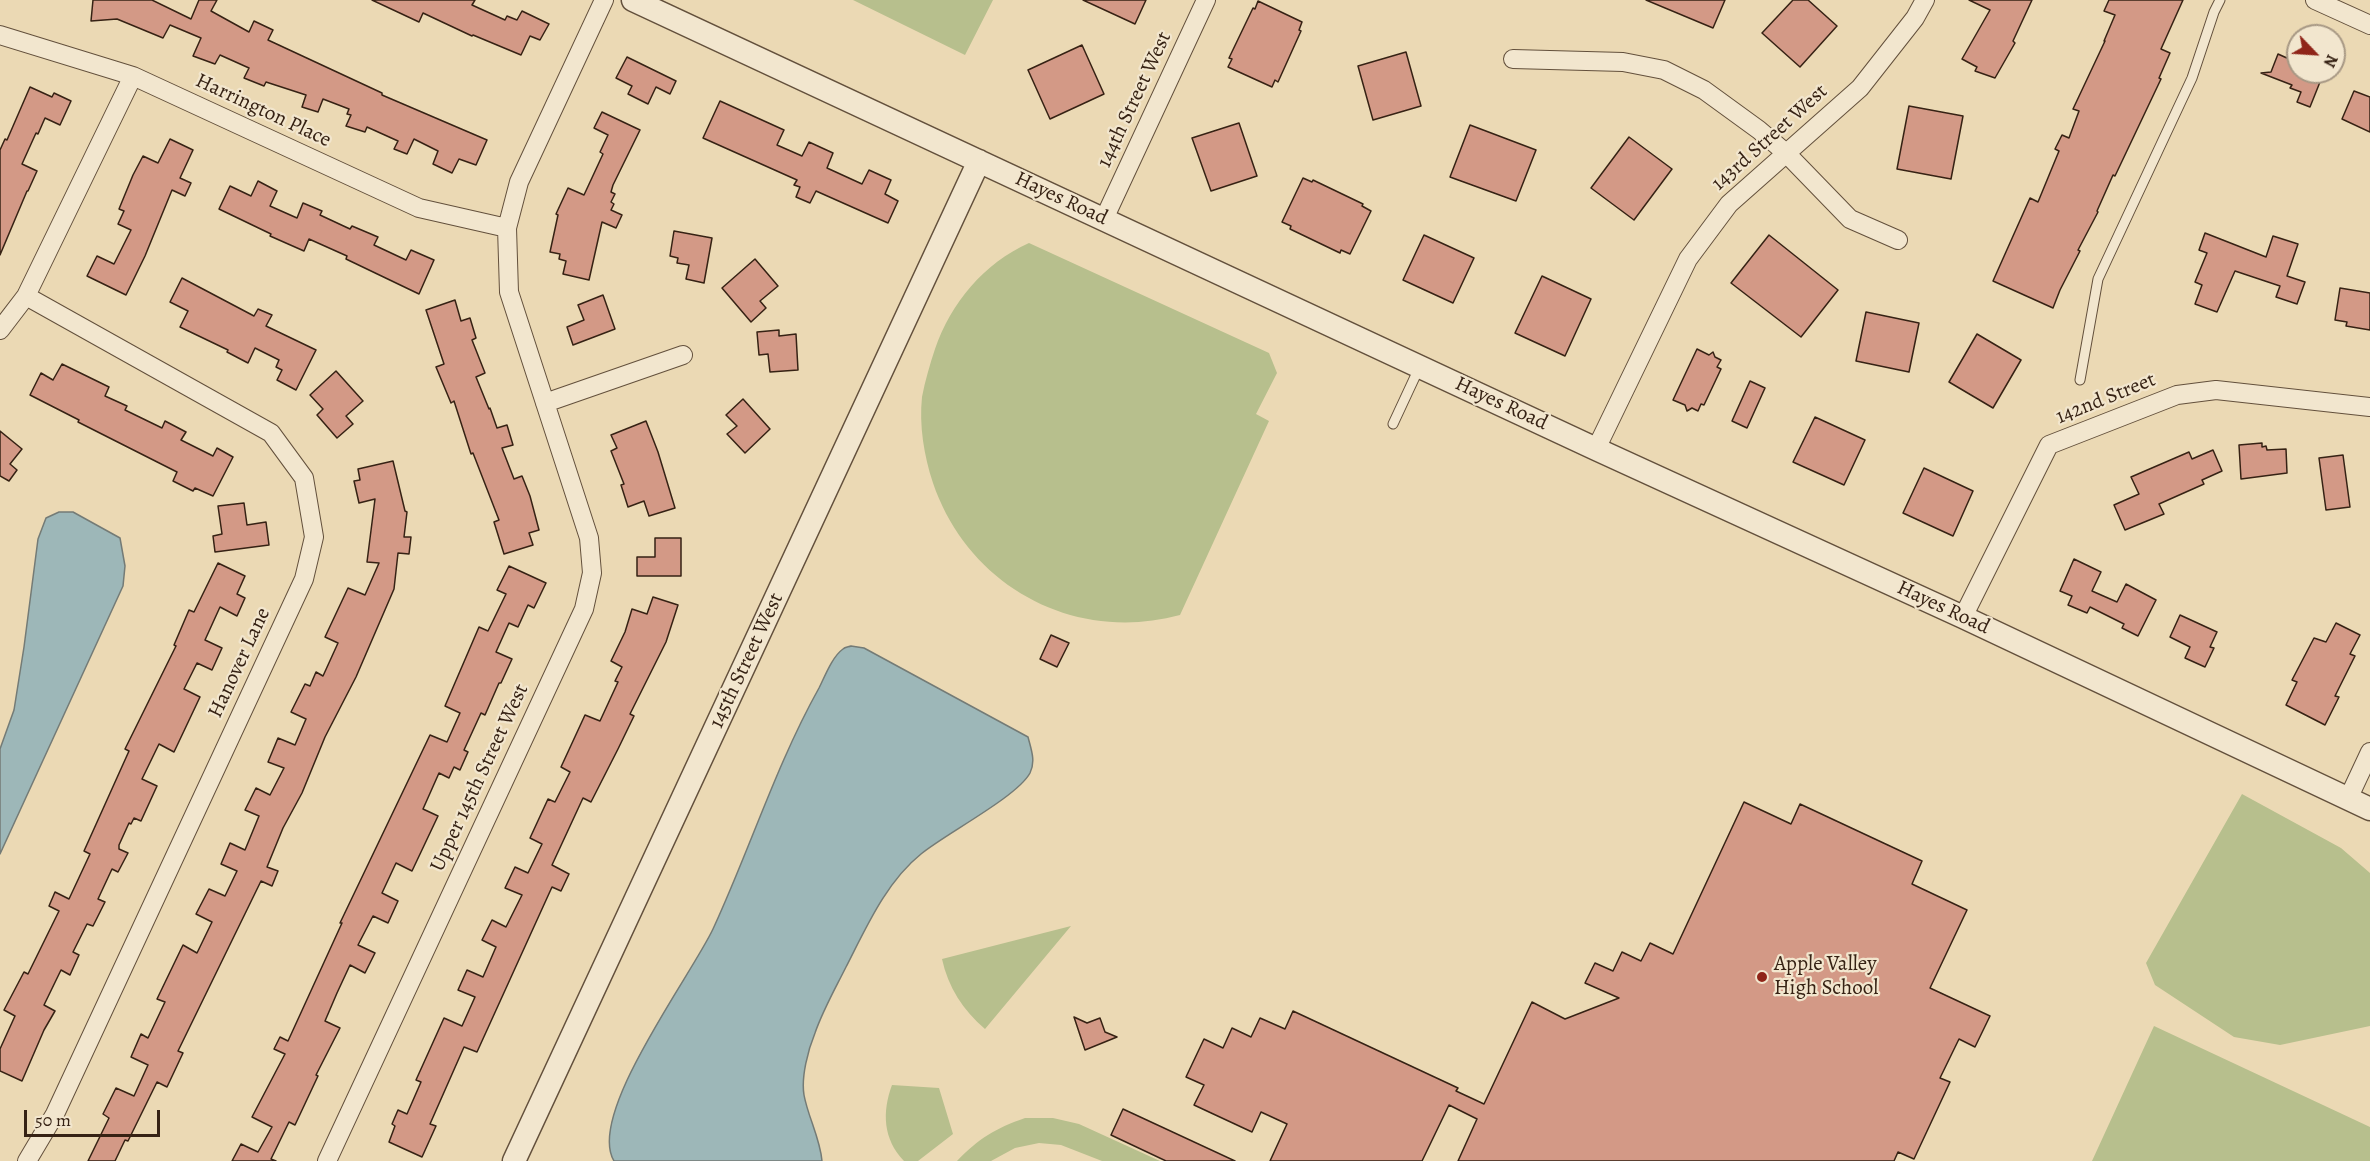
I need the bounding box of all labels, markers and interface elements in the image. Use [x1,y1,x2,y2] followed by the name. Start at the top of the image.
[2286,24,2346,84] north arrow
[1093,28,1177,172] street label: 144th Street West
[2318,51,2343,71] text: N
[191,69,335,153] street label: Harrington Place
[1707,79,1833,197] street label: 143rd Street West
[1011,167,1111,231] street label: Hayes Road
[2052,368,2160,430] street label: 142nd Street
[1451,372,1551,436] street label: Hayes Road
[1893,576,1993,640] street label: Hayes Road
[705,589,789,733] street label: 145th Street West
[203,604,277,722] street label: Hanover Lane
[425,680,535,876] street label: Upper 145th Street West
[1774,952,1878,1002] place label: Apple Valley High School
[1755,970,1769,984] marker: Apple Valley High School
[27,1098,164,1136] scale bar
[35,1108,71,1132] text: 50 m

